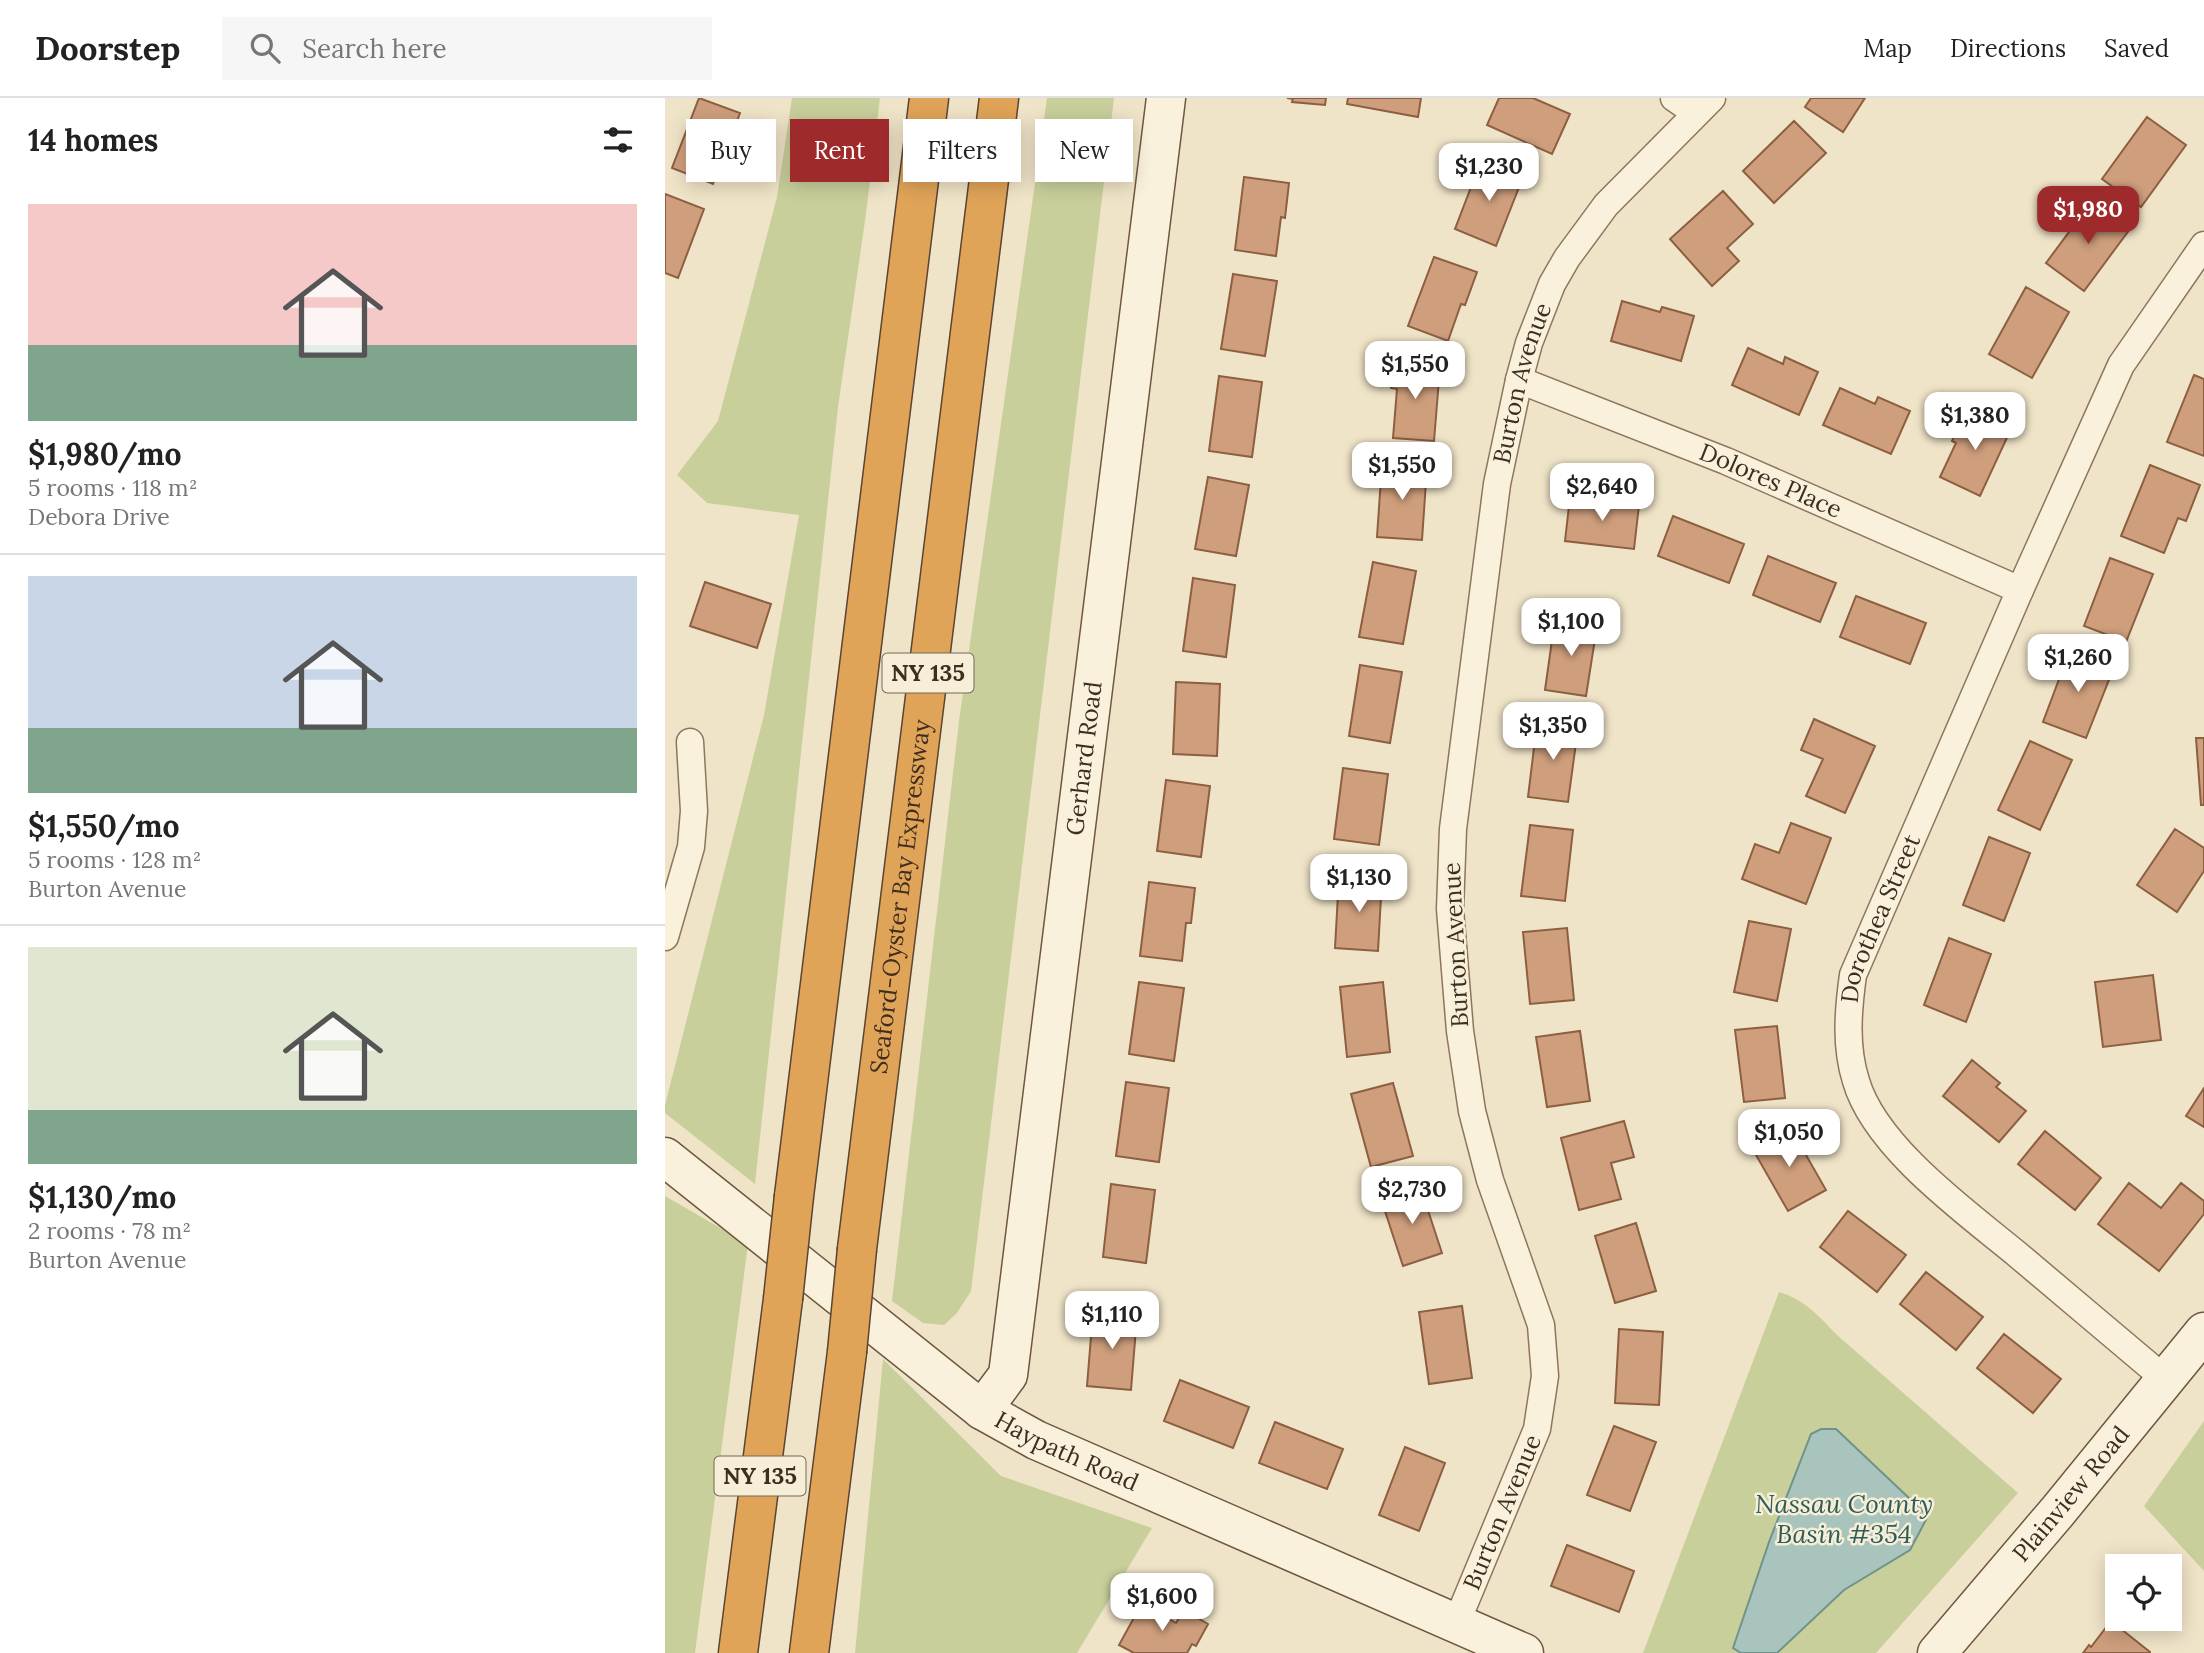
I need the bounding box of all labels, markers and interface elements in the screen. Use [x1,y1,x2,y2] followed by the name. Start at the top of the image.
[222,17,712,80] search box
[35,27,180,69] text: Doorstep
[246,29,284,67] icon: search
[302,32,447,65] text: Search here
[1863,33,1912,64] text: Map
[1950,33,2066,64] text: Directions
[2104,33,2169,64] text: Saved
[686,119,776,182] chip: Buy
[790,119,889,182] chip: Rent
[903,119,1021,182] chip: Filters
[1035,119,1133,182] chip: New
[28,121,158,159] text: 14 homes
[599,121,637,159] icon: filters
[1432,144,1546,203] pin: $1,230
[1455,151,1523,180] text: $1,230
[2031,186,2145,246] pin: $1,980
[2053,194,2123,223] text: $1,980
[270,250,396,376] icon: home
[1486,298,1558,466] street label: Burton Avenue
[1358,342,1472,401] pin: $1,550
[1381,349,1449,378] text: $1,550
[1918,392,2032,452] pin: $1,380
[1940,400,2010,429] text: $1,380
[28,435,182,473] text: $1,980/mo
[1695,436,1847,525] street label: Dolores Place
[1345,442,1459,502] pin: $1,550
[1368,450,1436,479] text: $1,550
[1545,464,1659,523] pin: $2,640
[1566,471,1638,500] text: $2,640
[28,473,198,502] text: 5 rooms · 118 m²
[28,502,170,531] text: Debora Drive
[1514,598,1628,658] pin: $1,100
[1537,606,1605,635] text: $1,100
[270,622,396,748] icon: home
[2021,634,2135,694] pin: $1,260
[2044,642,2112,671] text: $1,260
[883,653,973,692] road number: NY 135
[1059,679,1109,837] street label: Gerhard Road
[1496,702,1610,762] pin: $1,350
[1519,710,1587,739] text: $1,350
[863,717,937,1076] street label: Seaford-Oyster Bay Expressway
[28,807,180,845] text: $1,550/mo
[1834,829,1927,1004] street label: Dorothea Street
[28,845,201,874] text: 5 rooms · 128 m²
[1302,854,1416,914] pin: $1,130
[1326,862,1392,891] text: $1,130
[1436,862,1475,1028] street label: Burton Avenue
[28,874,186,903] text: Burton Avenue
[270,993,396,1119] icon: home
[1732,1110,1846,1169] pin: $1,050
[1754,1117,1824,1146] text: $1,050
[1355,1166,1469,1226] pin: $2,730
[1377,1174,1447,1203] text: $2,730
[28,1178,176,1216] text: $1,130/mo
[28,1216,191,1245] text: 2 rooms · 78 m²
[28,1245,186,1274] text: Burton Avenue
[1055,1292,1169,1351] pin: $1,110
[1081,1299,1143,1328] text: $1,110
[989,1404,1144,1498] street label: Haypath Road
[2005,1419,2136,1568] street label: Plainview Road
[1456,1430,1548,1594] street label: Burton Avenue
[715,1456,805,1496] road number: NY 135
[1755,1487,1933,1550] water label: Nassau County Basin #354
[2105,1554,2182,1631] map controls
[2105,1554,2182,1631] button: locate
[1105,1574,1219,1633] pin: $1,600
[1126,1581,1198,1610] text: $1,600

